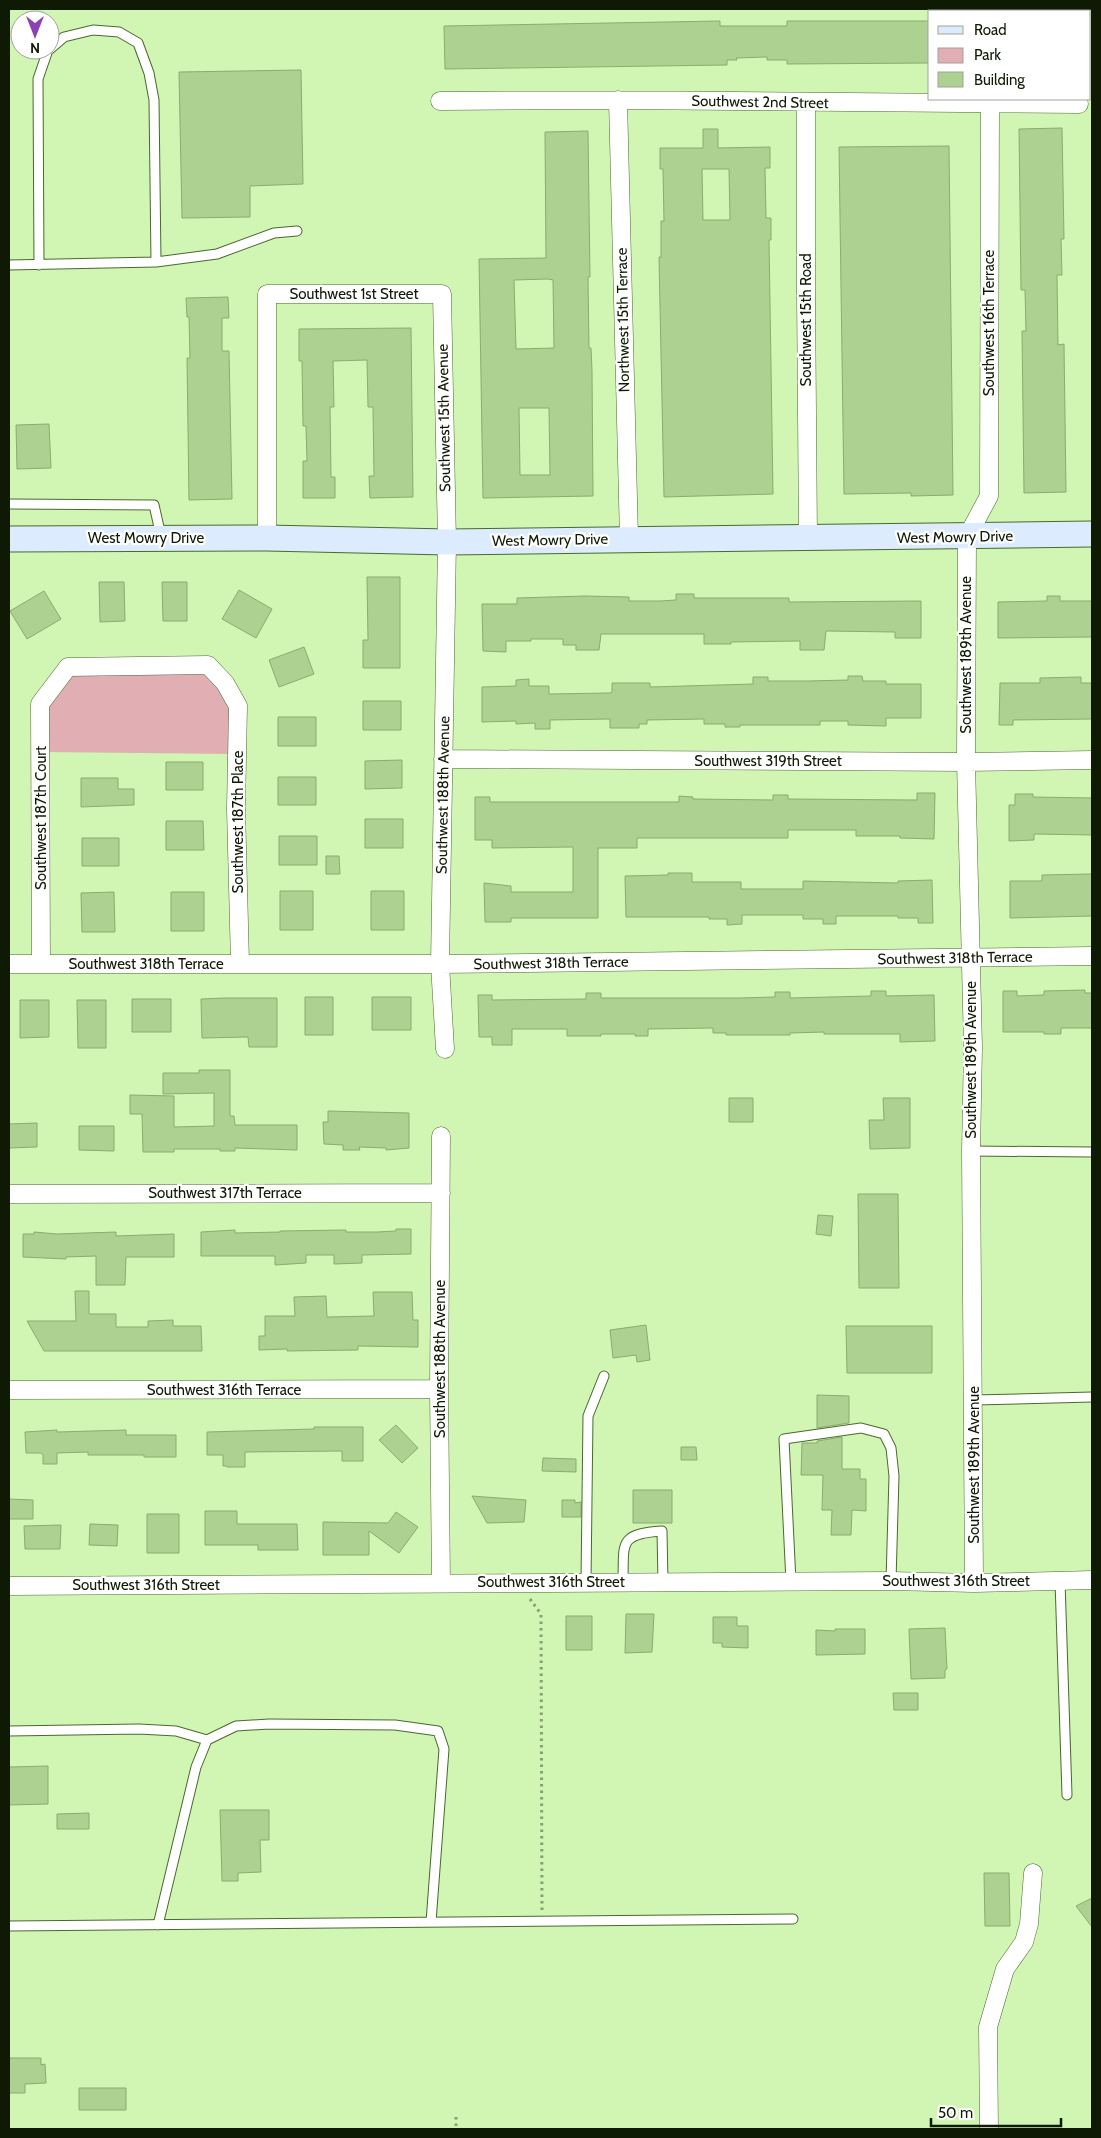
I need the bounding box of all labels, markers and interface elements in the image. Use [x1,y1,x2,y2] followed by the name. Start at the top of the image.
[10,10,60,60] north arrow
[928,10,1091,100] legend
[974,21,1007,39] text: Road
[30,39,40,57] text: N
[974,46,1001,64] text: Park
[974,71,1025,89] text: Building
[691,92,829,112] street label: Southwest 2nd Street
[613,247,633,392] street label: Northwest 15th Terrace
[980,249,998,396] street label: Southwest 16th Terrace
[797,253,815,387] street label: Southwest 15th Road
[289,285,419,303] street label: Southwest 1st Street
[434,343,454,492] street label: Southwest 15th Avenue
[897,527,1014,547] street label: West Mowry Drive
[88,529,204,547] street label: West Mowry Drive
[492,530,609,550] street label: West Mowry Drive
[957,576,975,734] street label: Southwest 189th Avenue
[433,715,453,874] street label: Southwest 188th Avenue
[32,746,50,890] street label: Southwest 187th Court
[229,750,247,893] street label: Southwest 187th Place
[694,752,842,770] street label: Southwest 319th Street
[877,948,1033,968] street label: Southwest 318th Terrace
[473,953,629,973] street label: Southwest 318th Terrace
[68,955,224,973] street label: Southwest 318th Terrace
[962,981,980,1139] street label: Southwest 189th Avenue
[148,1184,302,1202] street label: Southwest 317th Terrace
[431,1280,449,1438] street label: Southwest 188th Avenue
[147,1381,302,1399] street label: Southwest 316th Terrace
[965,1386,983,1544] street label: Southwest 189th Avenue
[882,1572,1030,1590] street label: Southwest 316th Street
[477,1573,625,1591] street label: Southwest 316th Street
[72,1576,220,1594] street label: Southwest 316th Street
[931,2096,1061,2128] scale bar
[938,2104,973,2122] text: 50 m

